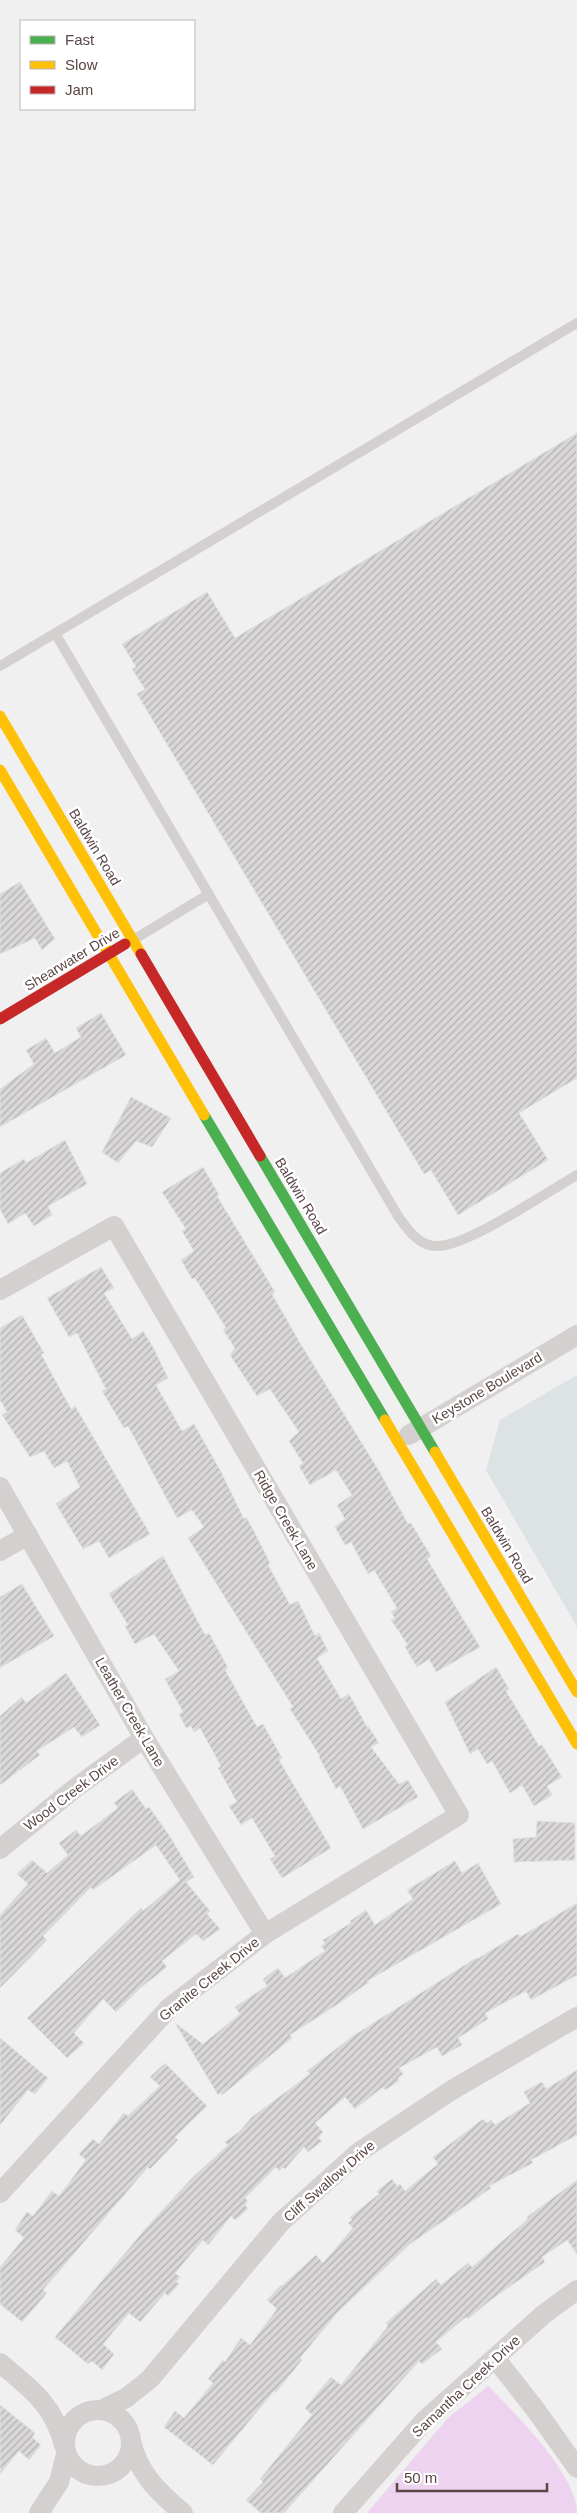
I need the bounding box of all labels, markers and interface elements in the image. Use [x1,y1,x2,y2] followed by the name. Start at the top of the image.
[20,20,195,110] legend
[65,31,95,48] text: Fast
[65,56,98,73] text: Slow
[65,81,93,98] text: Jam
[66,806,124,888] street label: Baldwin Road
[22,924,123,994] street label: Shearwater Drive
[272,1155,330,1237] street label: Baldwin Road
[429,1349,545,1427] street label: Keystone Boulevard
[251,1467,321,1573] street label: Ridge Creek Lane
[478,1504,536,1586] street label: Baldwin Road
[92,1654,168,1770] street label: Leather Creek Lane
[21,1752,122,1834] street label: Wood Creek Drive
[156,1934,262,2024] street label: Granite Creek Drive
[280,2137,378,2225] street label: Cliff Swallow Drive
[409,2332,523,2440] street label: Samantha Creek Drive
[397,2460,547,2492] scale bar
[404,2469,437,2486] text: 50 m

